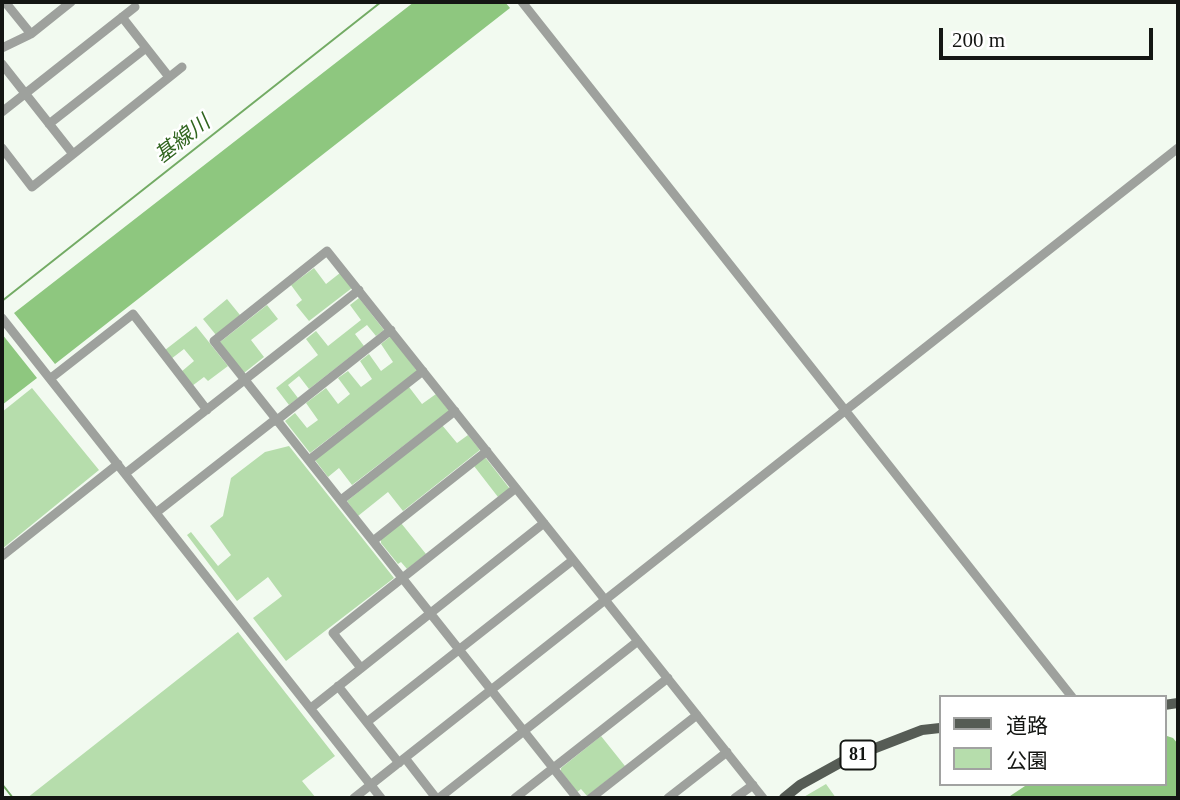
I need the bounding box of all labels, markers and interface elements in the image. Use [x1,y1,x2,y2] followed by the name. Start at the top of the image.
[942,14,1156,58] scale bar
[952,28,1005,52] text: 200 m
[150,111,216,169] water label: 基線川
[939,695,1166,786] legend
[1006,714,1048,738] text: 道路
[840,740,876,770] road number: 81
[1006,749,1048,773] text: 公園

